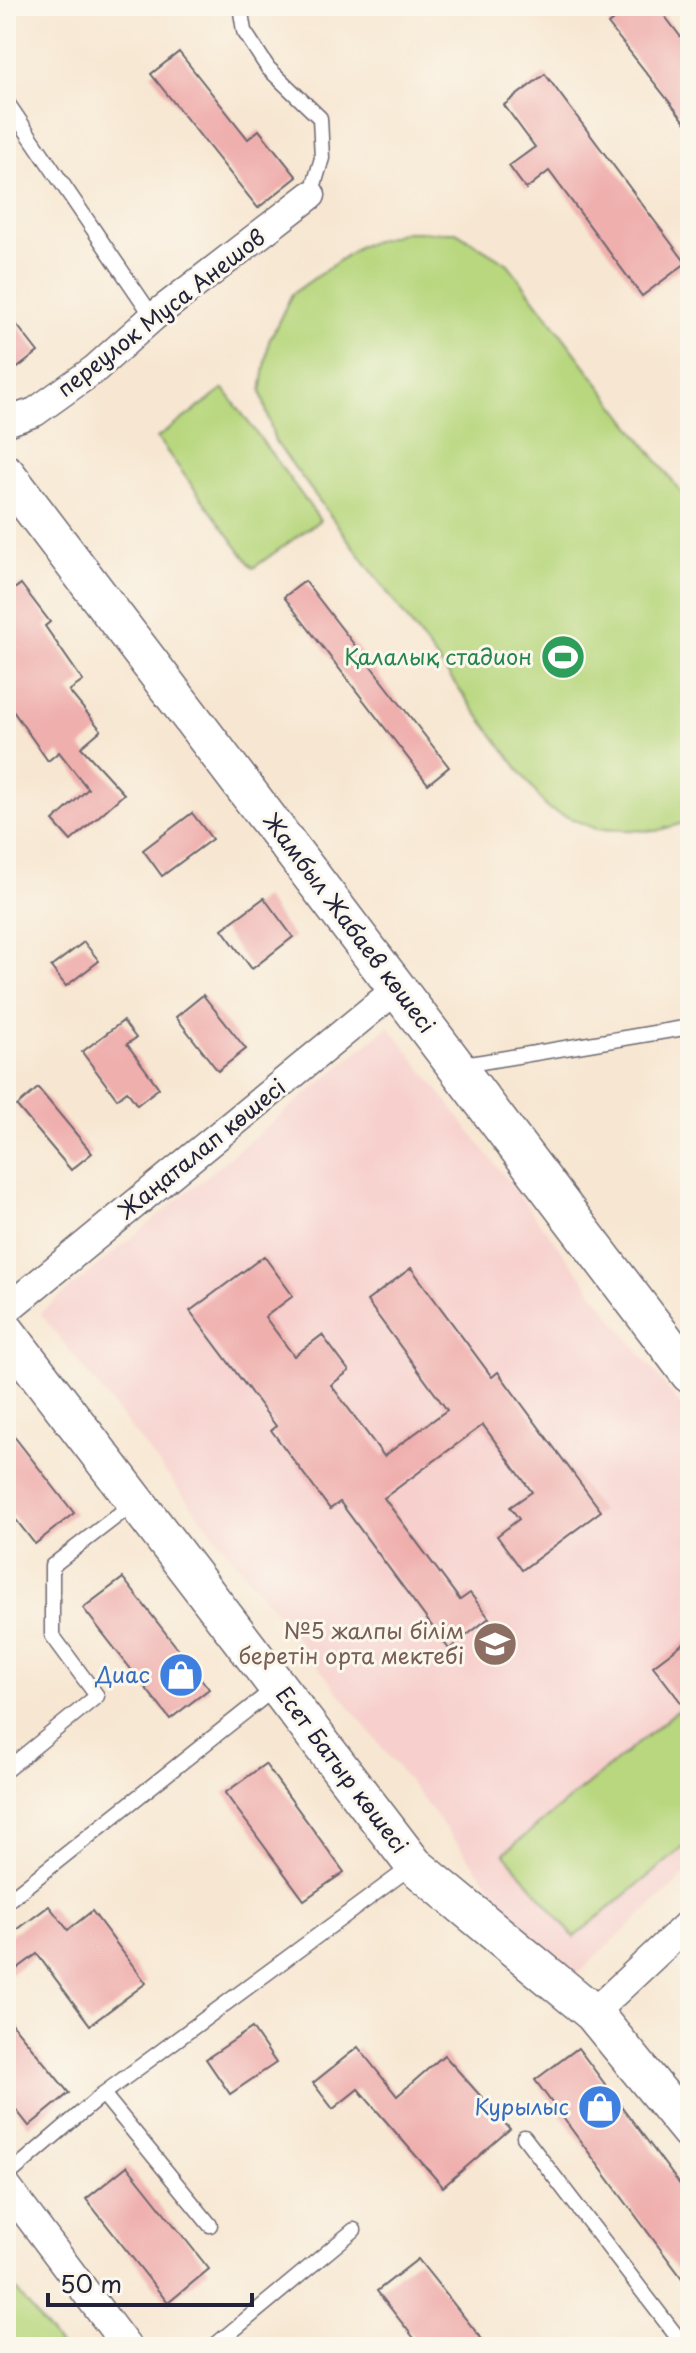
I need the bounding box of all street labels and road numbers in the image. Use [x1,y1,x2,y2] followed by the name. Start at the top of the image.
[49,220,271,404] street label: переулок Муса Анешов
[256,805,444,1039] street label: Жамбыл Жабаев көшесі
[109,1070,292,1226] street label: Жаңаталап көшесі
[269,1679,417,1860] street label: Есет Батыр көшесі

